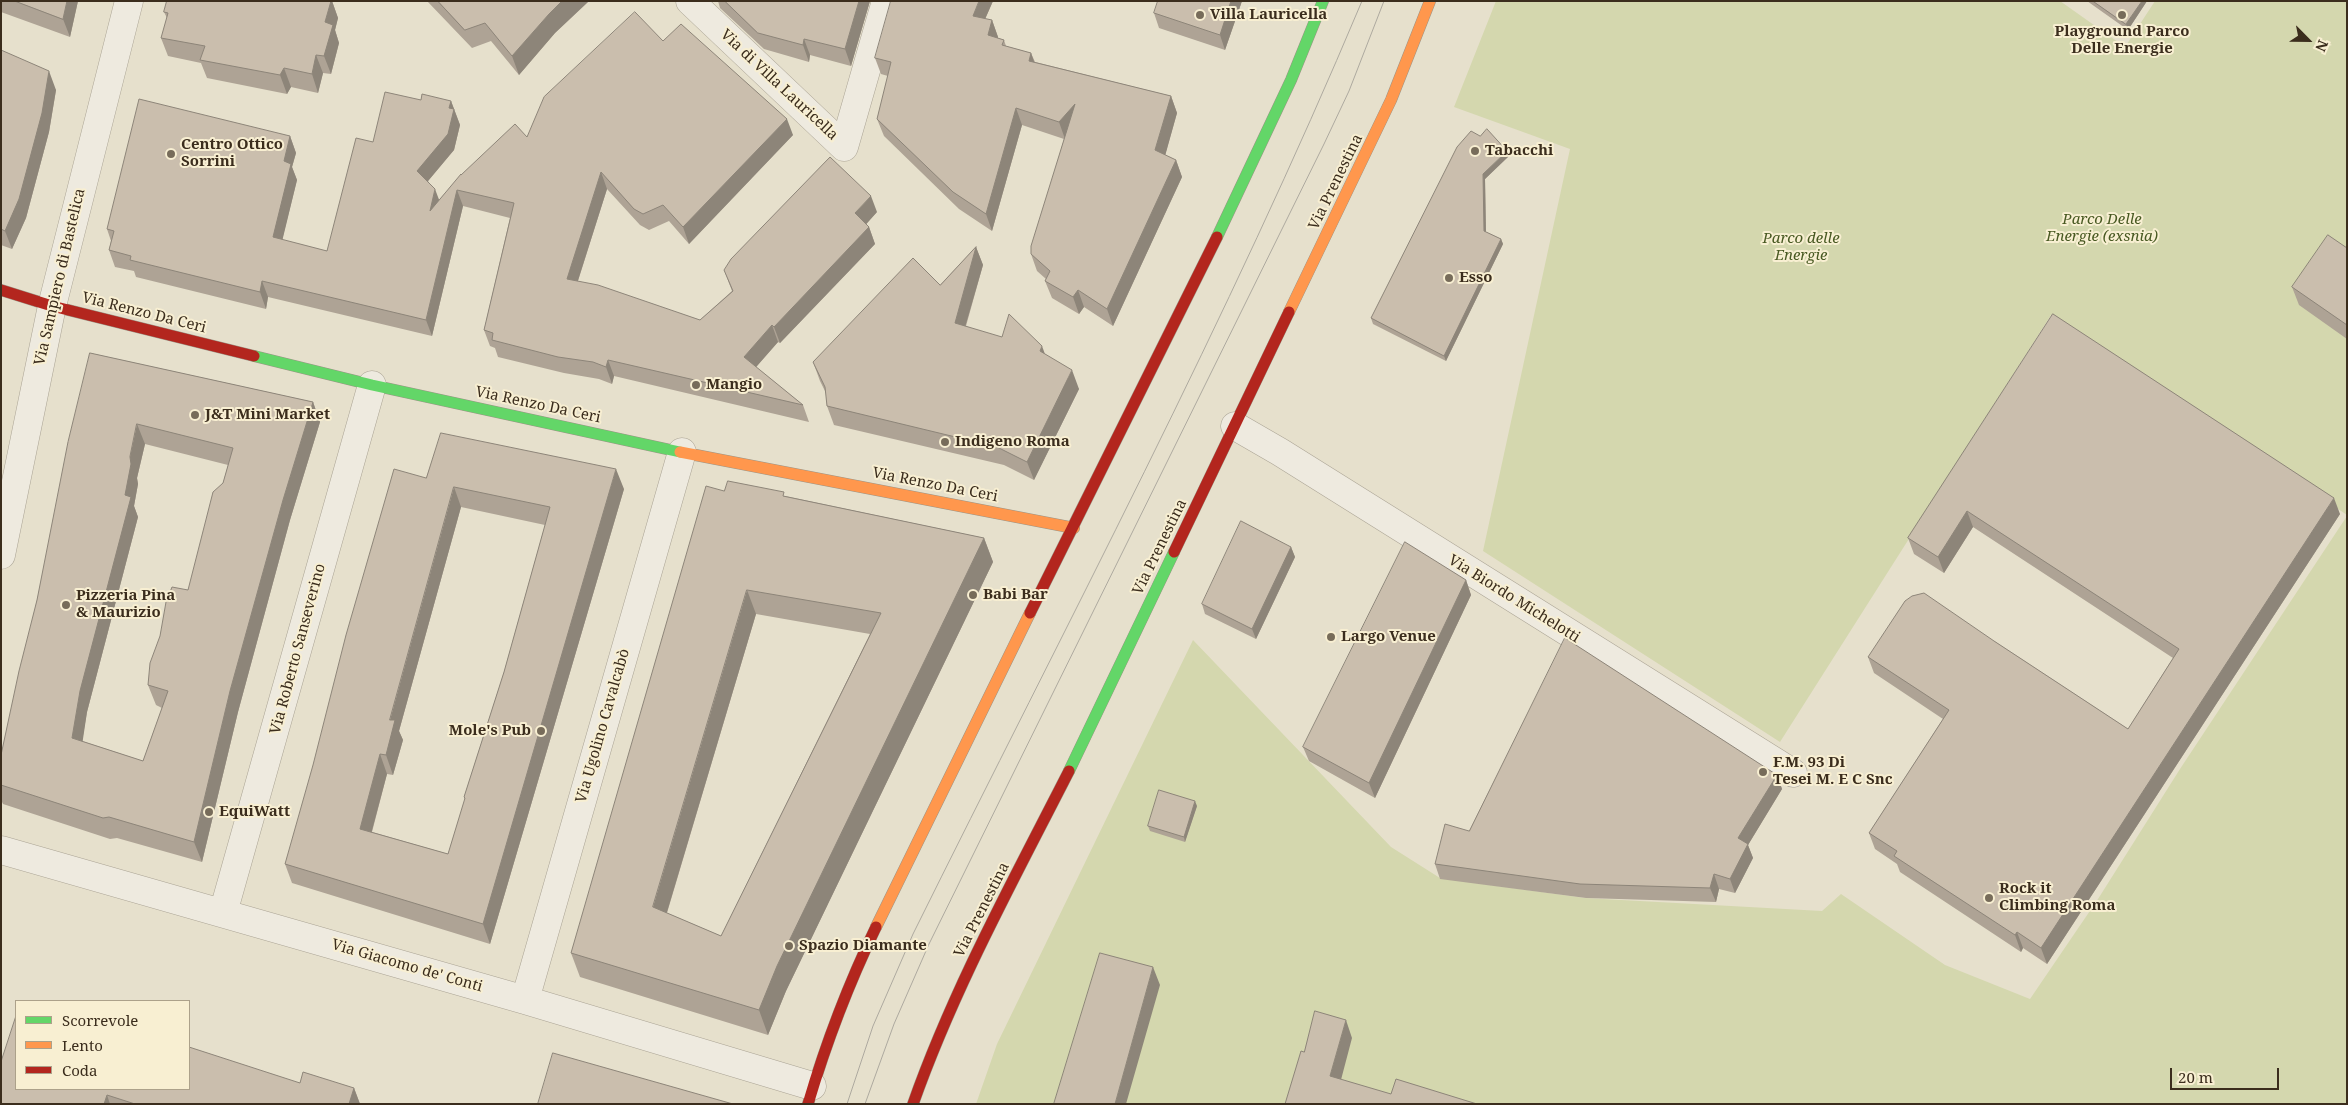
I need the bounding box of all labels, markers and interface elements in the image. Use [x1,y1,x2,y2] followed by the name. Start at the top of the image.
[1210,6,1327,24] place label: Villa Lauricella
[1194,9,1206,21] marker: Villa Lauricella
[2116,9,2128,21] marker: Playground Parco Delle Energie
[2283,15,2333,65] north arrow
[2055,23,2189,58] place label: Playground Parco Delle Energie
[717,26,841,144] street label: Via di Villa Lauricella
[2311,37,2333,55] text: N
[1305,131,1367,233] street label: Via Prenestina
[181,136,283,171] place label: Centro Ottico Sorrini
[1485,142,1553,160] place label: Tabacchi
[1469,145,1481,157] marker: Tabacchi
[165,148,177,160] marker: Centro Ottico Sorrini
[31,187,89,367] street label: Via Sampiero di Bastelica
[2046,211,2158,246] park label: Parco Delle Energie (exsnia)
[1762,230,1840,265] park label: Parco delle Energie
[1459,269,1492,287] place label: Esso
[1443,272,1455,284] marker: Esso
[80,289,208,337] street label: Via Renzo Da Ceri
[706,376,762,394] place label: Mangio
[690,379,702,391] marker: Mangio
[474,383,602,427] street label: Via Renzo Da Ceri
[205,406,330,424] place label: J&T Mini Market
[189,409,201,421] marker: J&T Mini Market
[955,433,1070,451] place label: Indigeno Roma
[939,436,951,448] marker: Indigeno Roma
[871,464,999,506] street label: Via Renzo Da Ceri
[1129,496,1191,598] street label: Via Prenestina
[1445,551,1583,647] street label: Via Biordo Michelotti
[267,562,329,736] street label: Via Roberto Sanseverino
[983,586,1048,604] place label: Babi Bar
[76,587,175,622] place label: Pizzeria Pina & Maurizio
[967,589,979,601] marker: Babi Bar
[60,599,72,611] marker: Pizzeria Pina & Maurizio
[1341,628,1436,646] place label: Largo Venue
[1325,631,1337,643] marker: Largo Venue
[572,647,634,805] street label: Via Ugolino Cavalcabò
[449,722,531,740] place label: Mole's Pub
[535,725,547,737] marker: Mole's Pub
[1773,754,1893,789] place label: F.M. 93 Di Tesei M. E C Snc
[1757,766,1769,778] marker: F.M. 93 Di Tesei M. E C Snc
[219,803,290,821] place label: EquiWatt
[203,806,215,818] marker: EquiWatt
[950,860,1014,960] street label: Via Prenestina
[1999,880,2115,915] place label: Rock it Climbing Roma
[1983,892,1995,904] marker: Rock it Climbing Roma
[330,936,484,996] street label: Via Giacomo de' Conti
[799,937,927,955] place label: Spazio Diamante
[783,940,795,952] marker: Spazio Diamante
[15,1000,190,1090] legend
[62,1010,138,1030] text: Scorrevole
[62,1035,103,1055] text: Lento
[2173,1058,2282,1090] scale bar
[62,1060,98,1080] text: Coda
[2178,1067,2213,1087] text: 20 m

